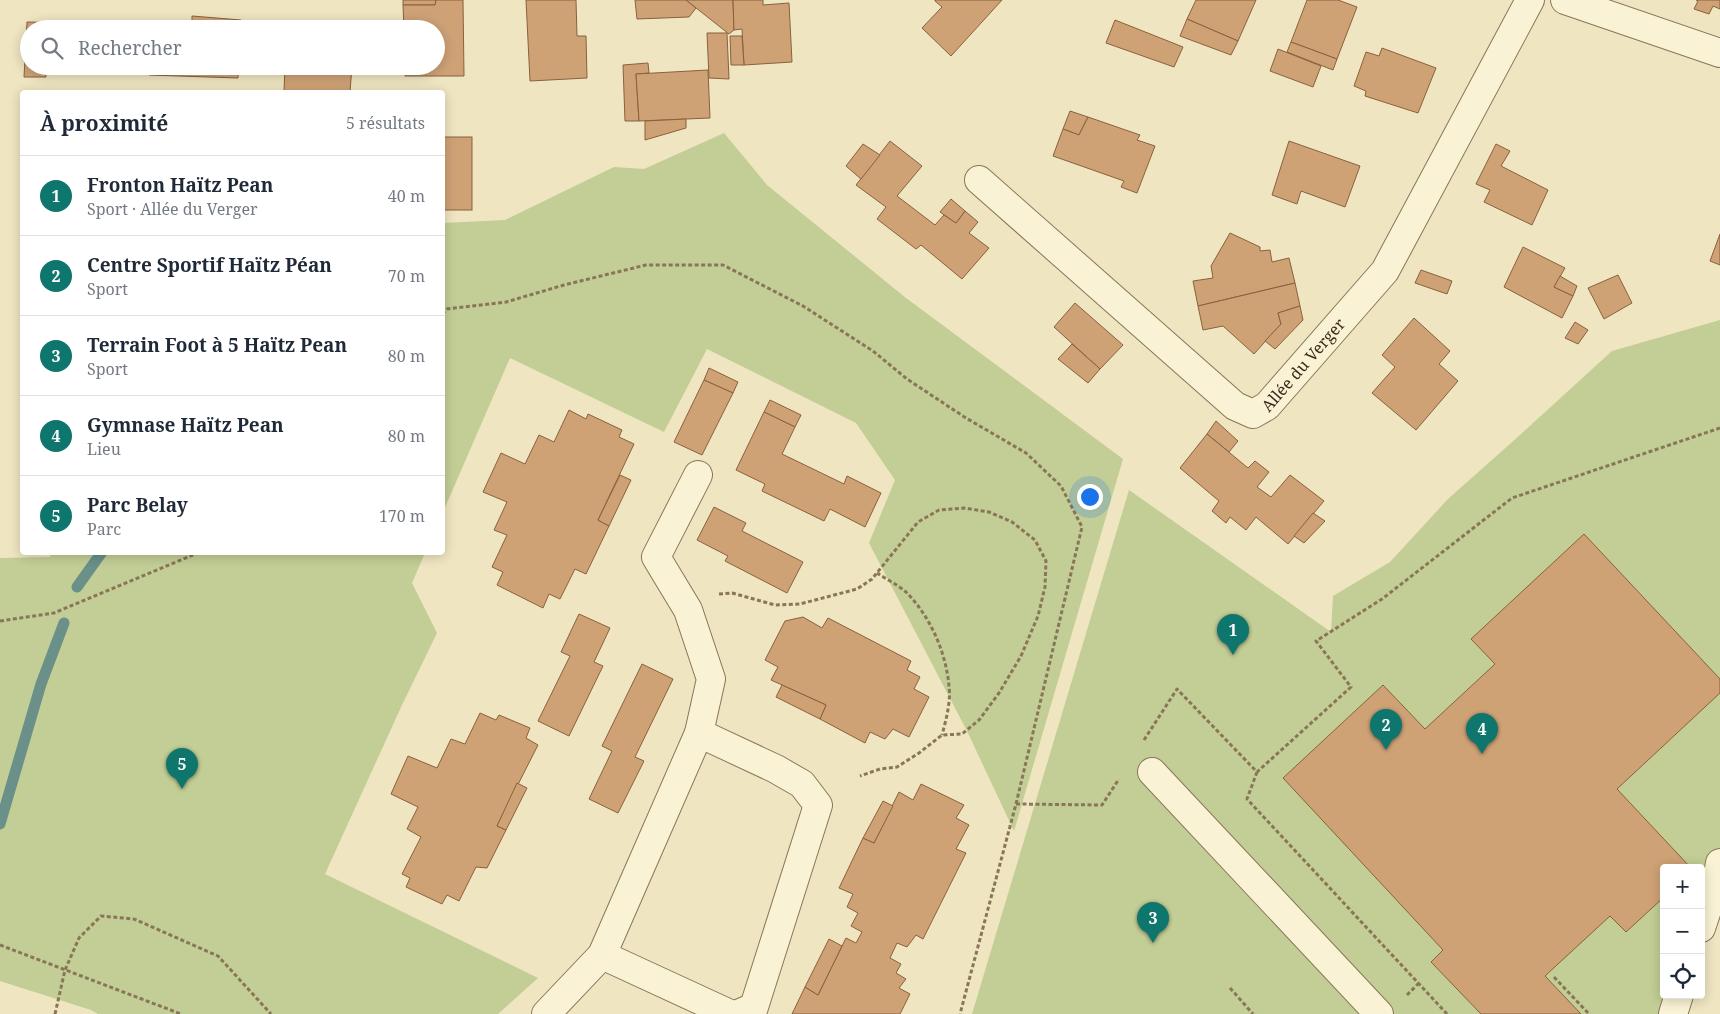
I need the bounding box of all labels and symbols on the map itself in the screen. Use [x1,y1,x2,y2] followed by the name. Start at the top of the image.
[1256,313,1350,416] street label: Allée du Verger
[1077,484,1103,510] your location
[1217,614,1249,655] pin: 1
[1370,709,1402,750] pin: 2
[1466,713,1498,754] pin: 4
[166,748,198,789] pin: 5
[1137,902,1169,943] pin: 3

